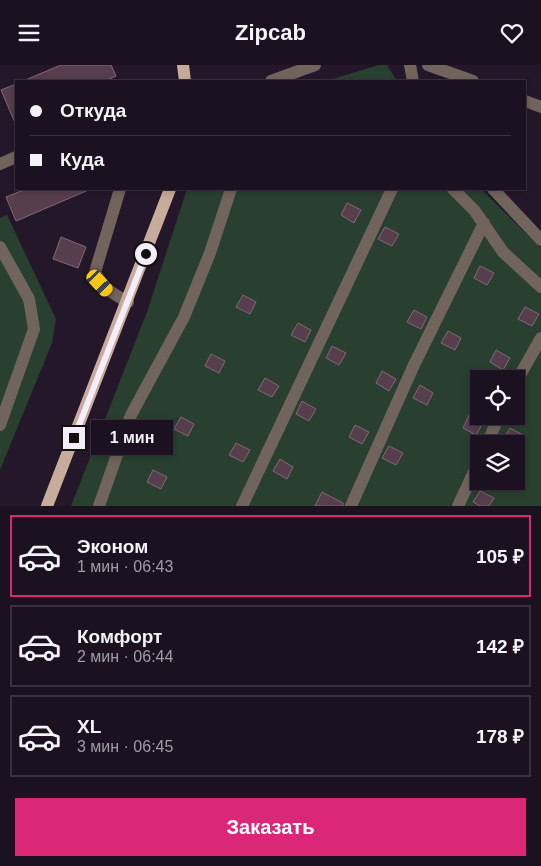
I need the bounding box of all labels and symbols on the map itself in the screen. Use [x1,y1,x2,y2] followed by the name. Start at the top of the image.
[135,243,157,265] route start
[84,267,115,299] car
[92,421,174,455] callout: 1 мин
[63,427,85,449] route end

